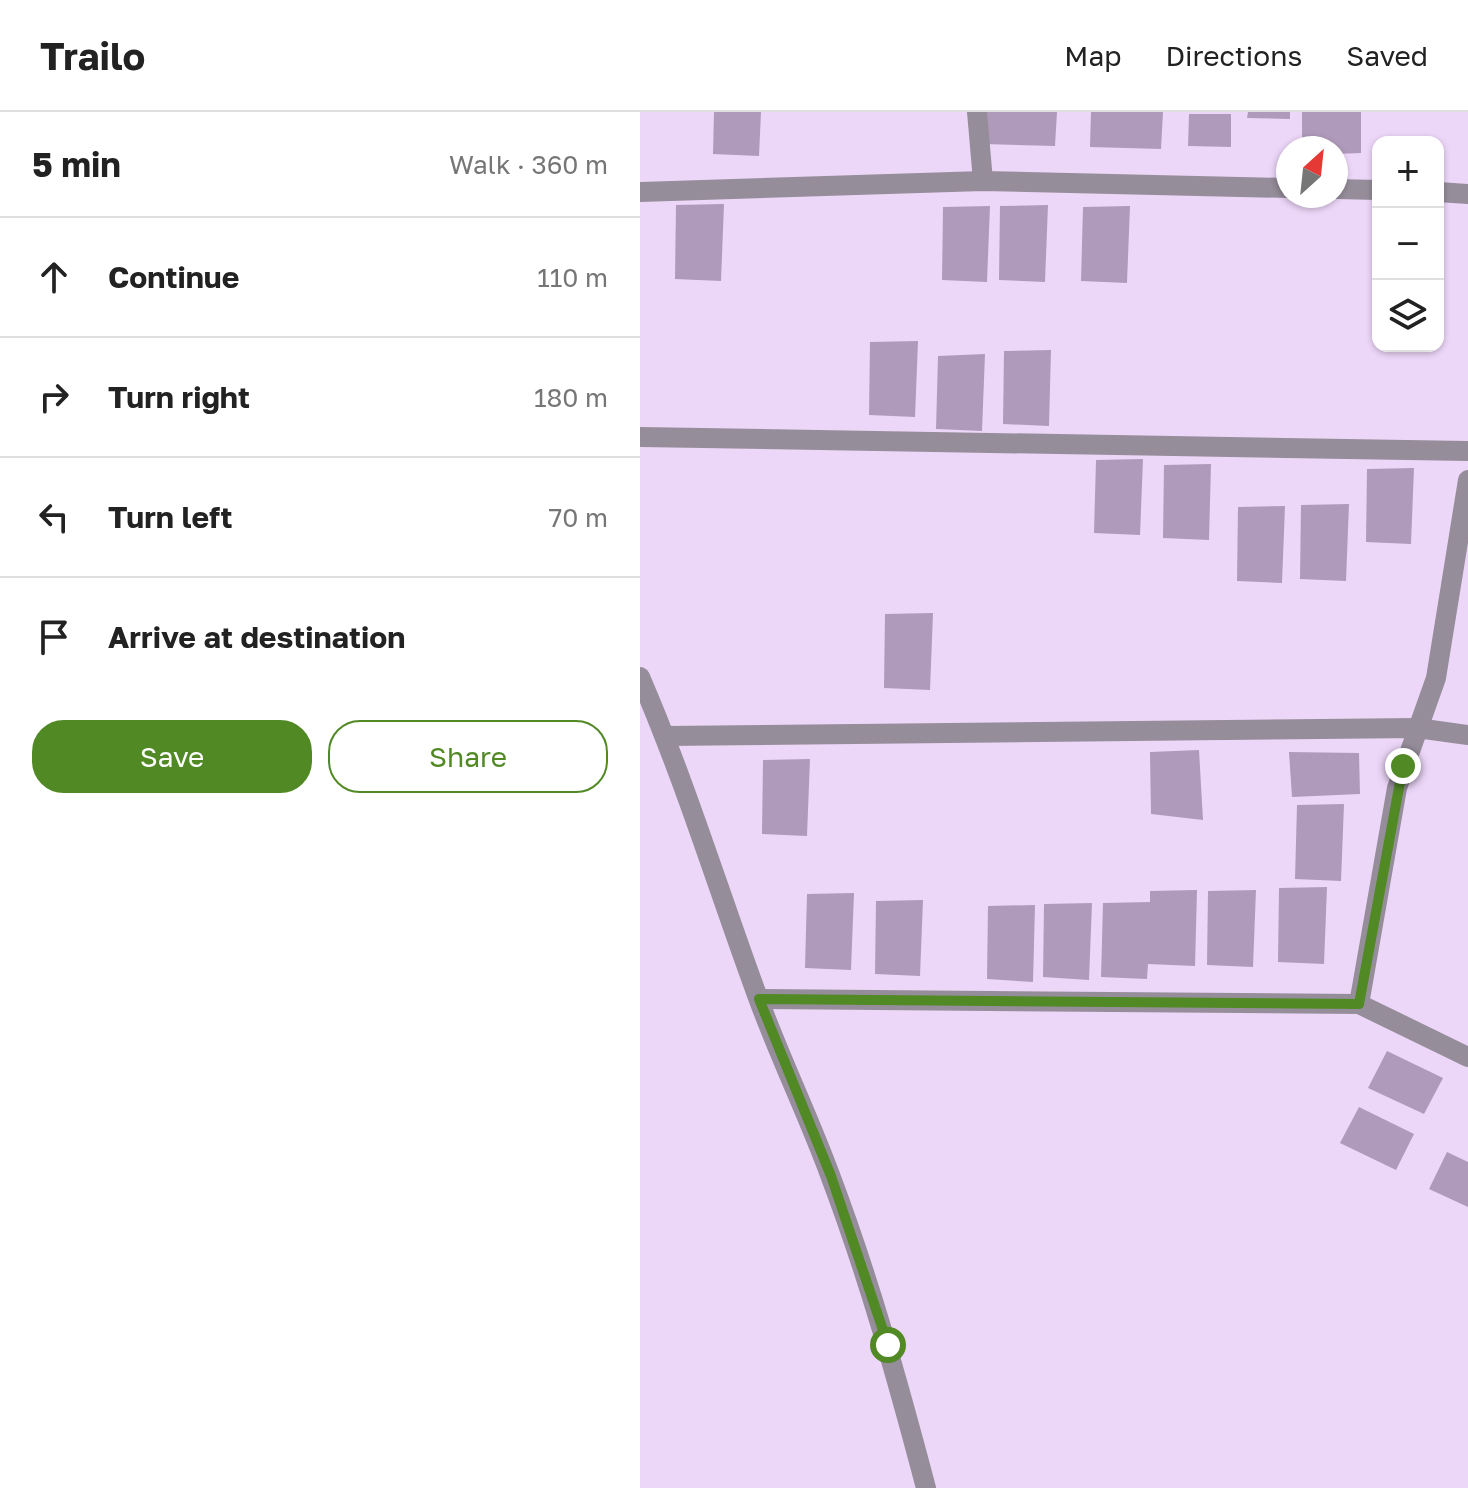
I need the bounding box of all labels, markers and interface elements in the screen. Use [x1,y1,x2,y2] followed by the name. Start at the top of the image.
[40,33,145,78] text: Trailo
[1064,39,1121,72] text: Map
[1165,39,1302,72] text: Directions
[1346,39,1428,72] text: Saved
[1276,136,1348,208] north arrow
[1372,136,1444,352] map controls
[1372,136,1444,208] button: +
[32,144,121,184] text: 5 min
[449,149,608,180] text: Walk · 360 m
[1372,208,1444,280] button: −
[32,255,76,299] icon: ahead
[108,259,239,295] text: Continue
[537,262,608,293] text: 110 m
[1372,280,1444,352] button: layers
[32,375,76,419] icon: right
[108,379,250,415] text: Turn right
[534,382,608,413] text: 180 m
[32,495,76,539] icon: left
[108,499,233,535] text: Turn left
[549,502,608,533] text: 70 m
[32,615,76,659] icon: arrive
[108,619,405,655] text: Arrive at destination
[32,720,312,793] button: Save
[328,720,608,793] button: Share
[1385,748,1421,784] route end
[870,1327,906,1363] route start

